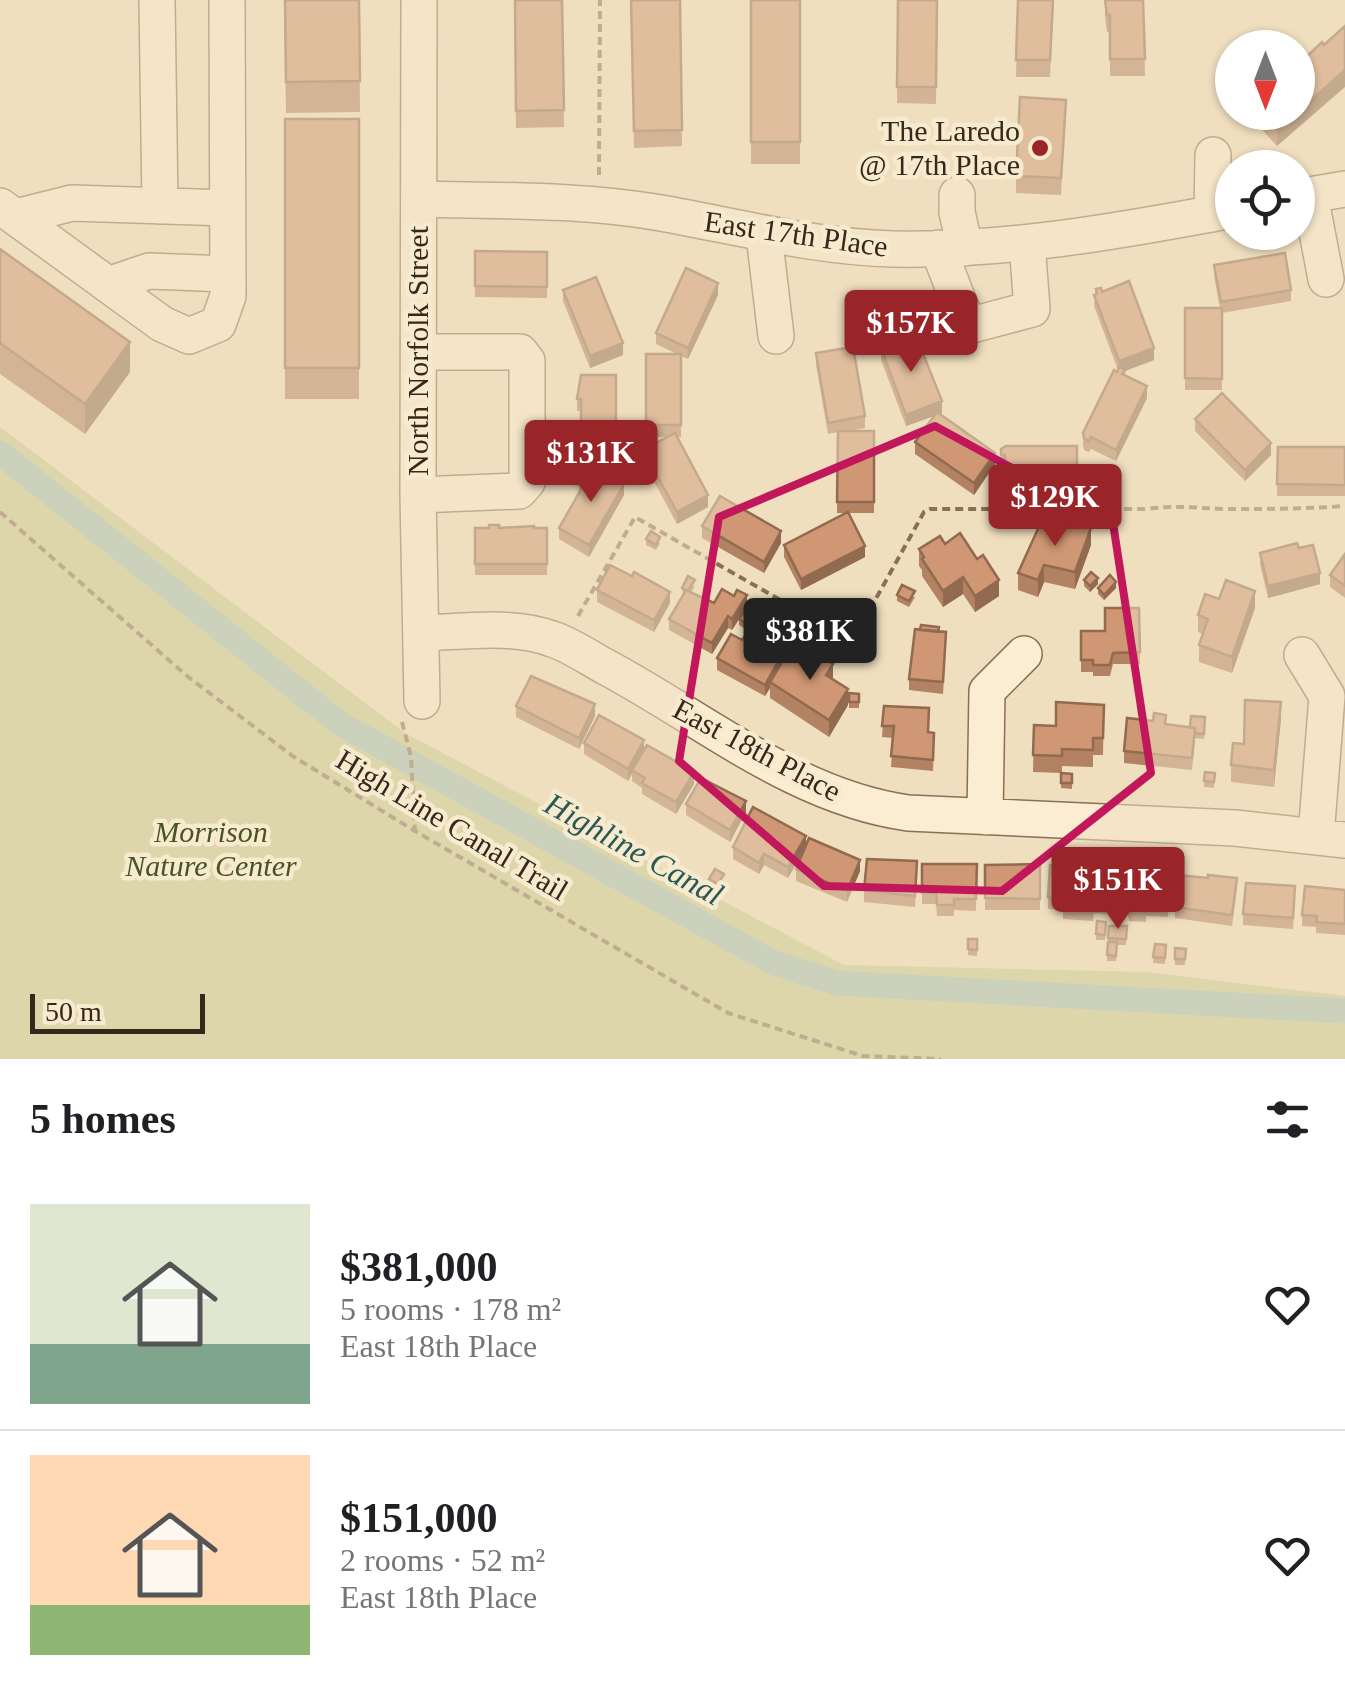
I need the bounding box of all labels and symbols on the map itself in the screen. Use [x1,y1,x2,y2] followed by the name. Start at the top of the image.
[1215,30,1315,130] north arrow
[859,114,1020,182] place label: The Laredo @ 17th Place
[1029,137,1051,159] marker: The Laredo @ 17th Place
[702,204,890,263] street label: East 17th Place
[401,225,434,476] street label: North Norfolk Street
[841,290,981,375] pin: $157K
[521,420,661,505] pin: $131K
[985,464,1125,549] pin: $129K
[740,598,880,683] pin: $381K
[668,692,847,808] street label: East 18th Place
[331,742,574,907] street label: High Line Canal Trail
[538,785,730,913] water label: Highline Canal
[124,815,297,882] park label: Morrison Nature Center
[1048,847,1188,932] pin: $151K
[30,989,205,1034] scale bar

